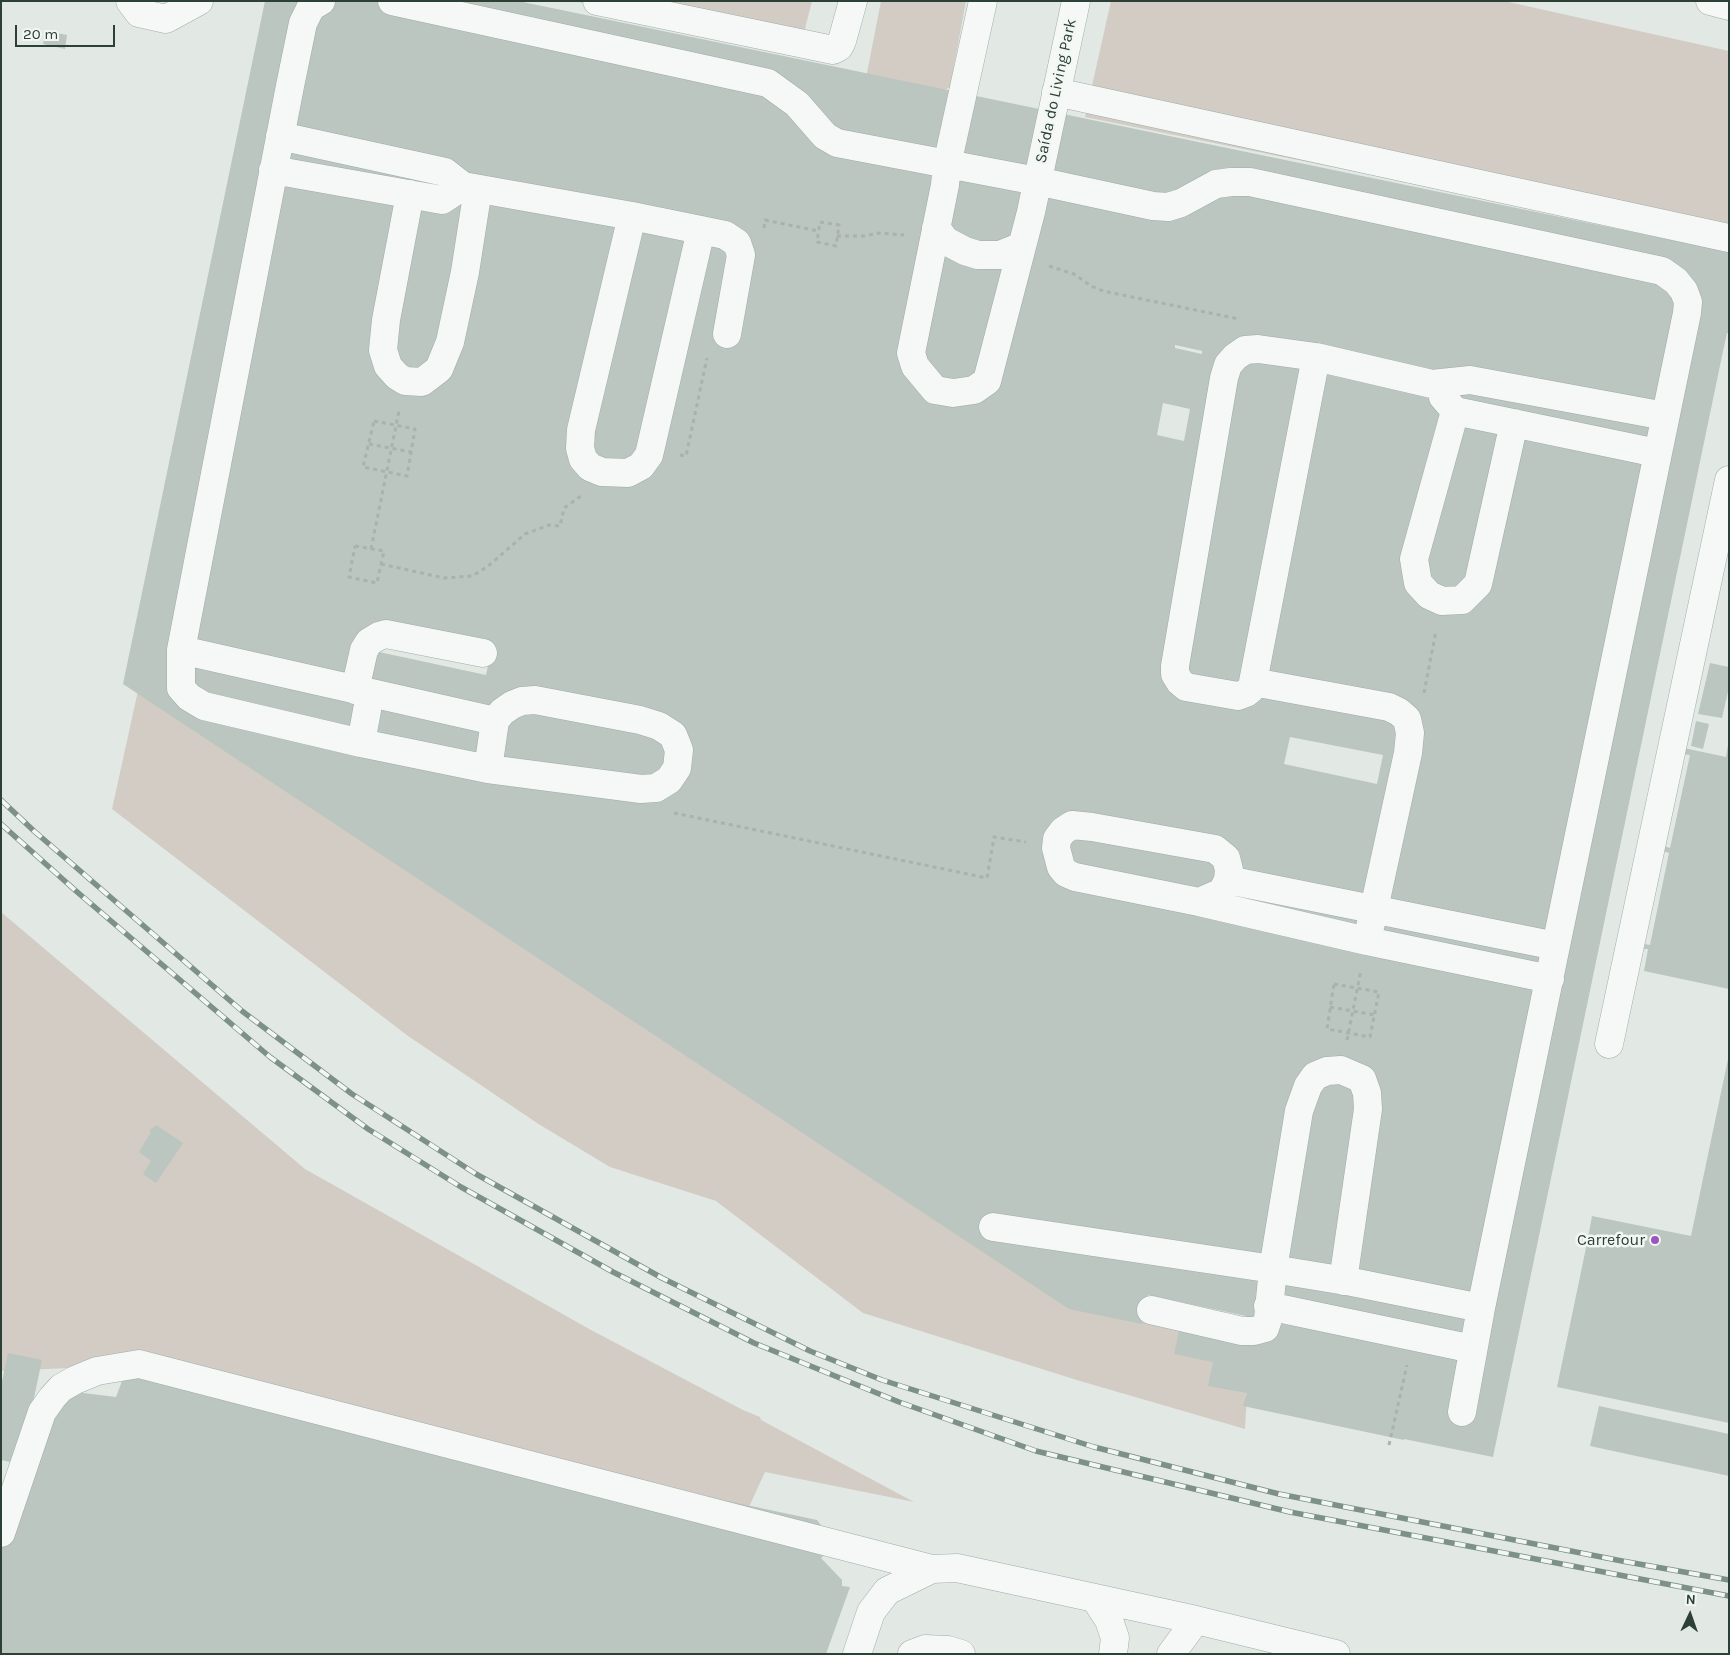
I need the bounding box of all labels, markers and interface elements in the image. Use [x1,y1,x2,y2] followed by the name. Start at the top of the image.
[18,15,118,47] scale bar
[1031,17,1081,165] street label: Saída do Living Park
[23,25,58,43] text: 20 m
[1577,1230,1645,1250] place label: Carrefour
[1649,1234,1661,1246] marker: Carrefour
[1665,1590,1715,1640] north arrow
[1685,1591,1696,1608] text: N

